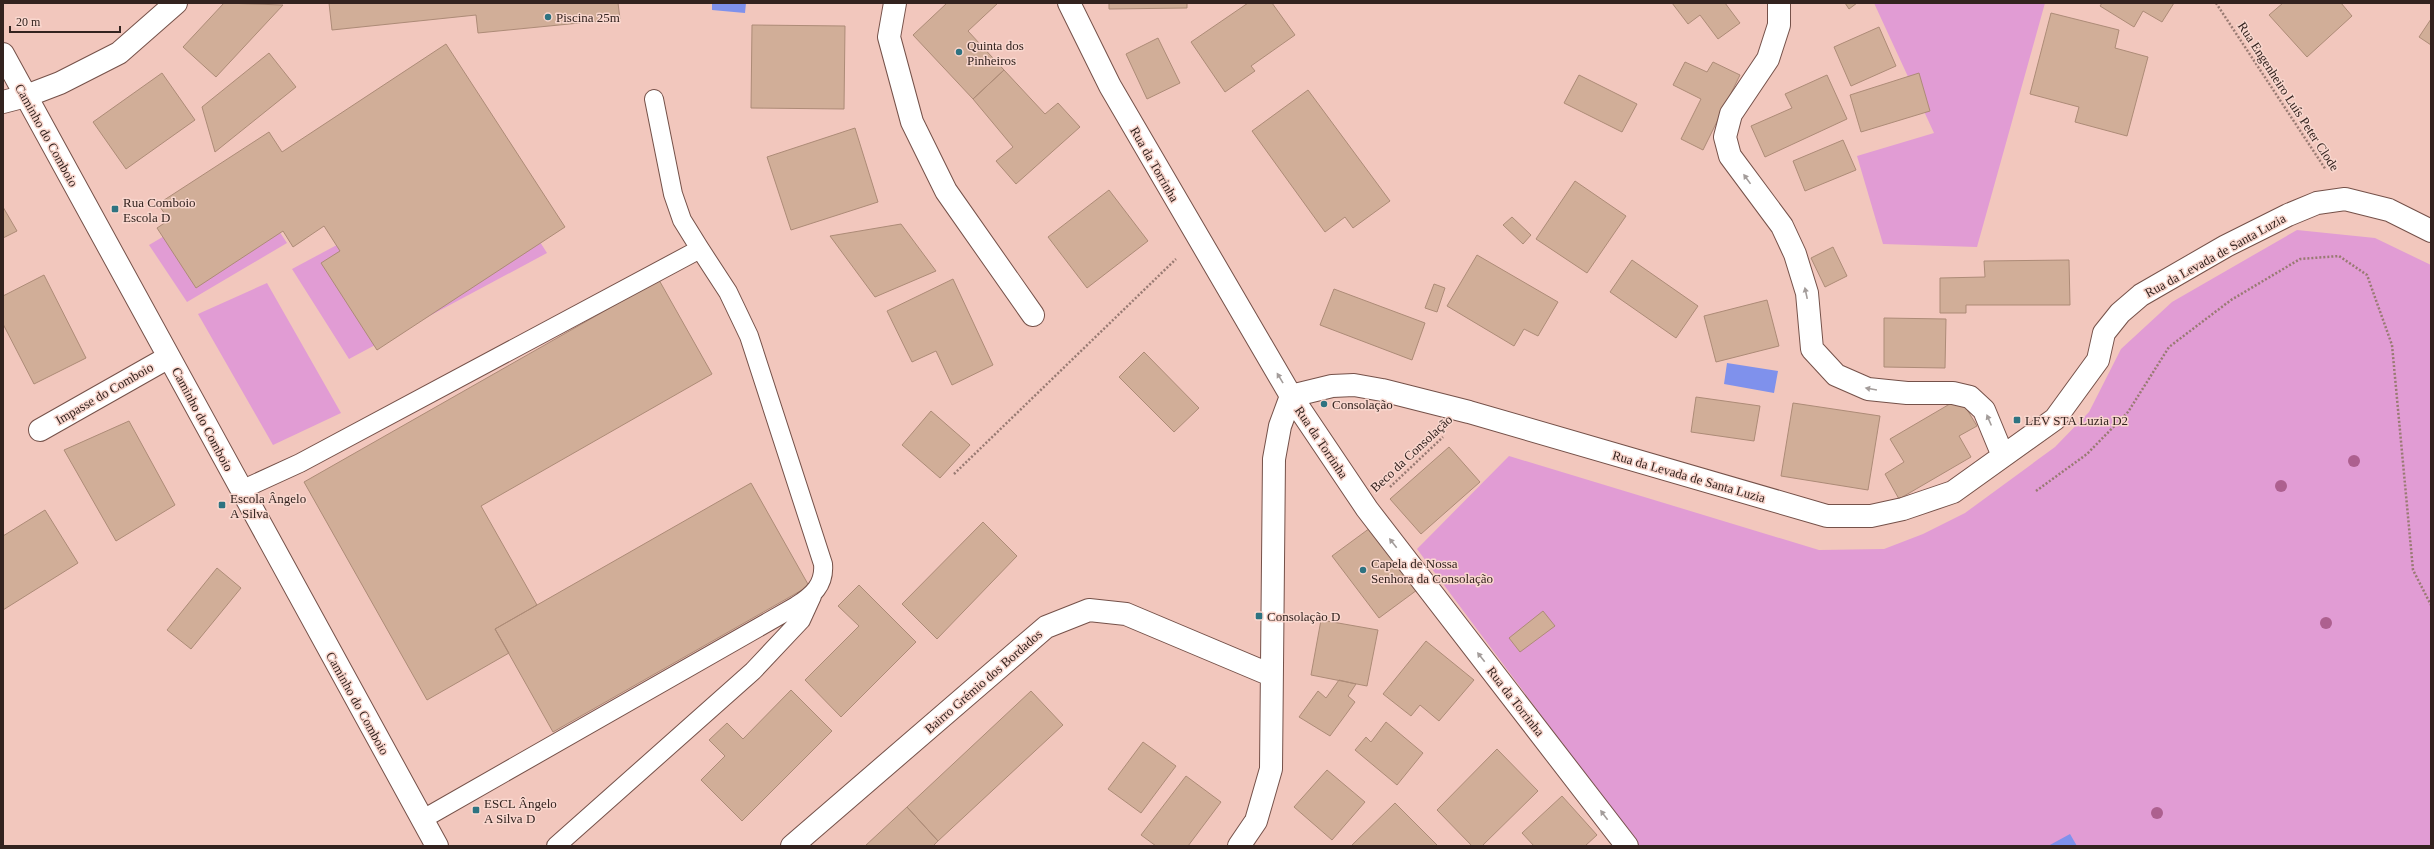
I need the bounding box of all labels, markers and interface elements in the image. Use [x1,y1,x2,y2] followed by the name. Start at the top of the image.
[10,8,120,34] scale bar
[556,10,620,25] place label: Piscina 25m
[543,12,553,22] marker: Piscina 25m
[16,15,41,29] text: 20 m
[2235,19,2343,174] street label: Rua Engenheiro Luís Peter Clode
[967,38,1024,68] place label: Quinta dos Pinheiros
[954,47,964,57] marker: Quinta dos Pinheiros
[12,81,81,189] street label: Caminho do Comboio
[1127,124,1182,205] street label: Rua da Torrinha
[1743,174,1751,184] one-way arrow
[123,195,196,225] place label: Rua Comboio Escola D
[110,204,120,214] marker: Rua Comboio Escola D
[2142,210,2288,300] street label: Rua da Levada de Santa Luzia
[1803,286,1809,299] one-way arrow
[53,359,156,428] street label: Impasse do Comboio
[169,365,236,474] street label: Caminho do Comboio
[1277,372,1284,384] one-way arrow
[1865,386,1877,392] one-way arrow
[1332,397,1393,412] place label: Consolação
[1319,399,1329,409] marker: Consolação
[1292,403,1351,481] street label: Rua da Torrinha
[1367,412,1455,495] street label: Beco da Consolação
[2025,413,2128,428] place label: LEV STA Luzia D2
[1985,414,1991,426] one-way arrow
[2012,415,2022,425] marker: LEV STA Luzia D2
[1611,447,1767,506] street label: Rua da Levada de Santa Luzia
[230,491,306,521] place label: Escola Ângelo A Silva
[217,500,227,510] marker: Escola Ângelo A Silva
[1389,537,1397,548] one-way arrow
[1371,556,1493,586] place label: Capela de Nossa Senhora da Consolação
[1358,565,1368,575] marker: Capela de Nossa Senhora da Consolação
[1267,609,1340,624] place label: Consolação D
[1254,611,1264,621] marker: Consolação D
[922,626,1045,736] street label: Bairro Grémio dos Bordados
[323,649,392,757] street label: Caminho do Comboio
[1477,651,1486,662] one-way arrow
[1484,664,1548,739] street label: Rua da Torrinha
[484,796,557,826] place label: ESCL Ângelo A Silva D
[471,805,481,815] marker: ESCL Ângelo A Silva D
[1600,809,1608,820] one-way arrow

